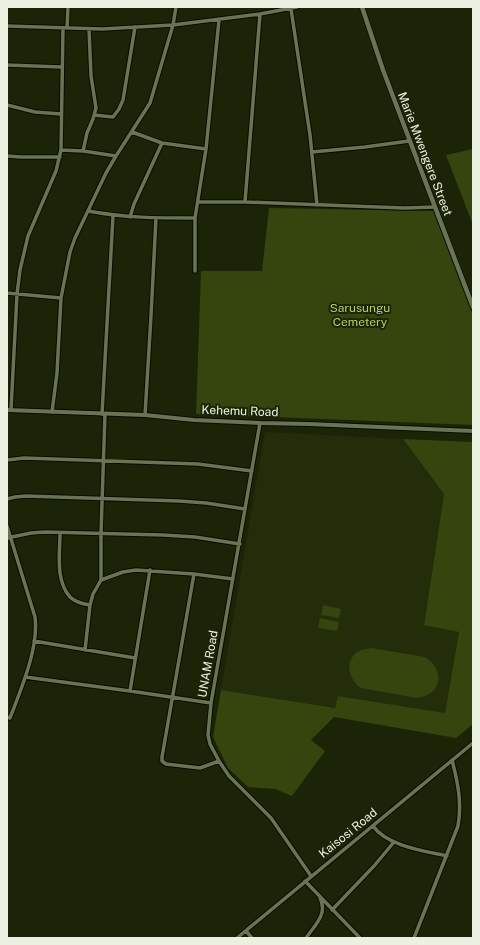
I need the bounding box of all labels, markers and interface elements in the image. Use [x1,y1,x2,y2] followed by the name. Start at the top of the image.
[395,90,455,218] street label: Marie Mwengere Street
[330,301,390,329] park label: Sarusungu Cemetery
[201,403,279,419] street label: Kehemu Road
[195,629,221,699] street label: UNAM Road
[316,805,380,861] street label: Kaisosi Road

